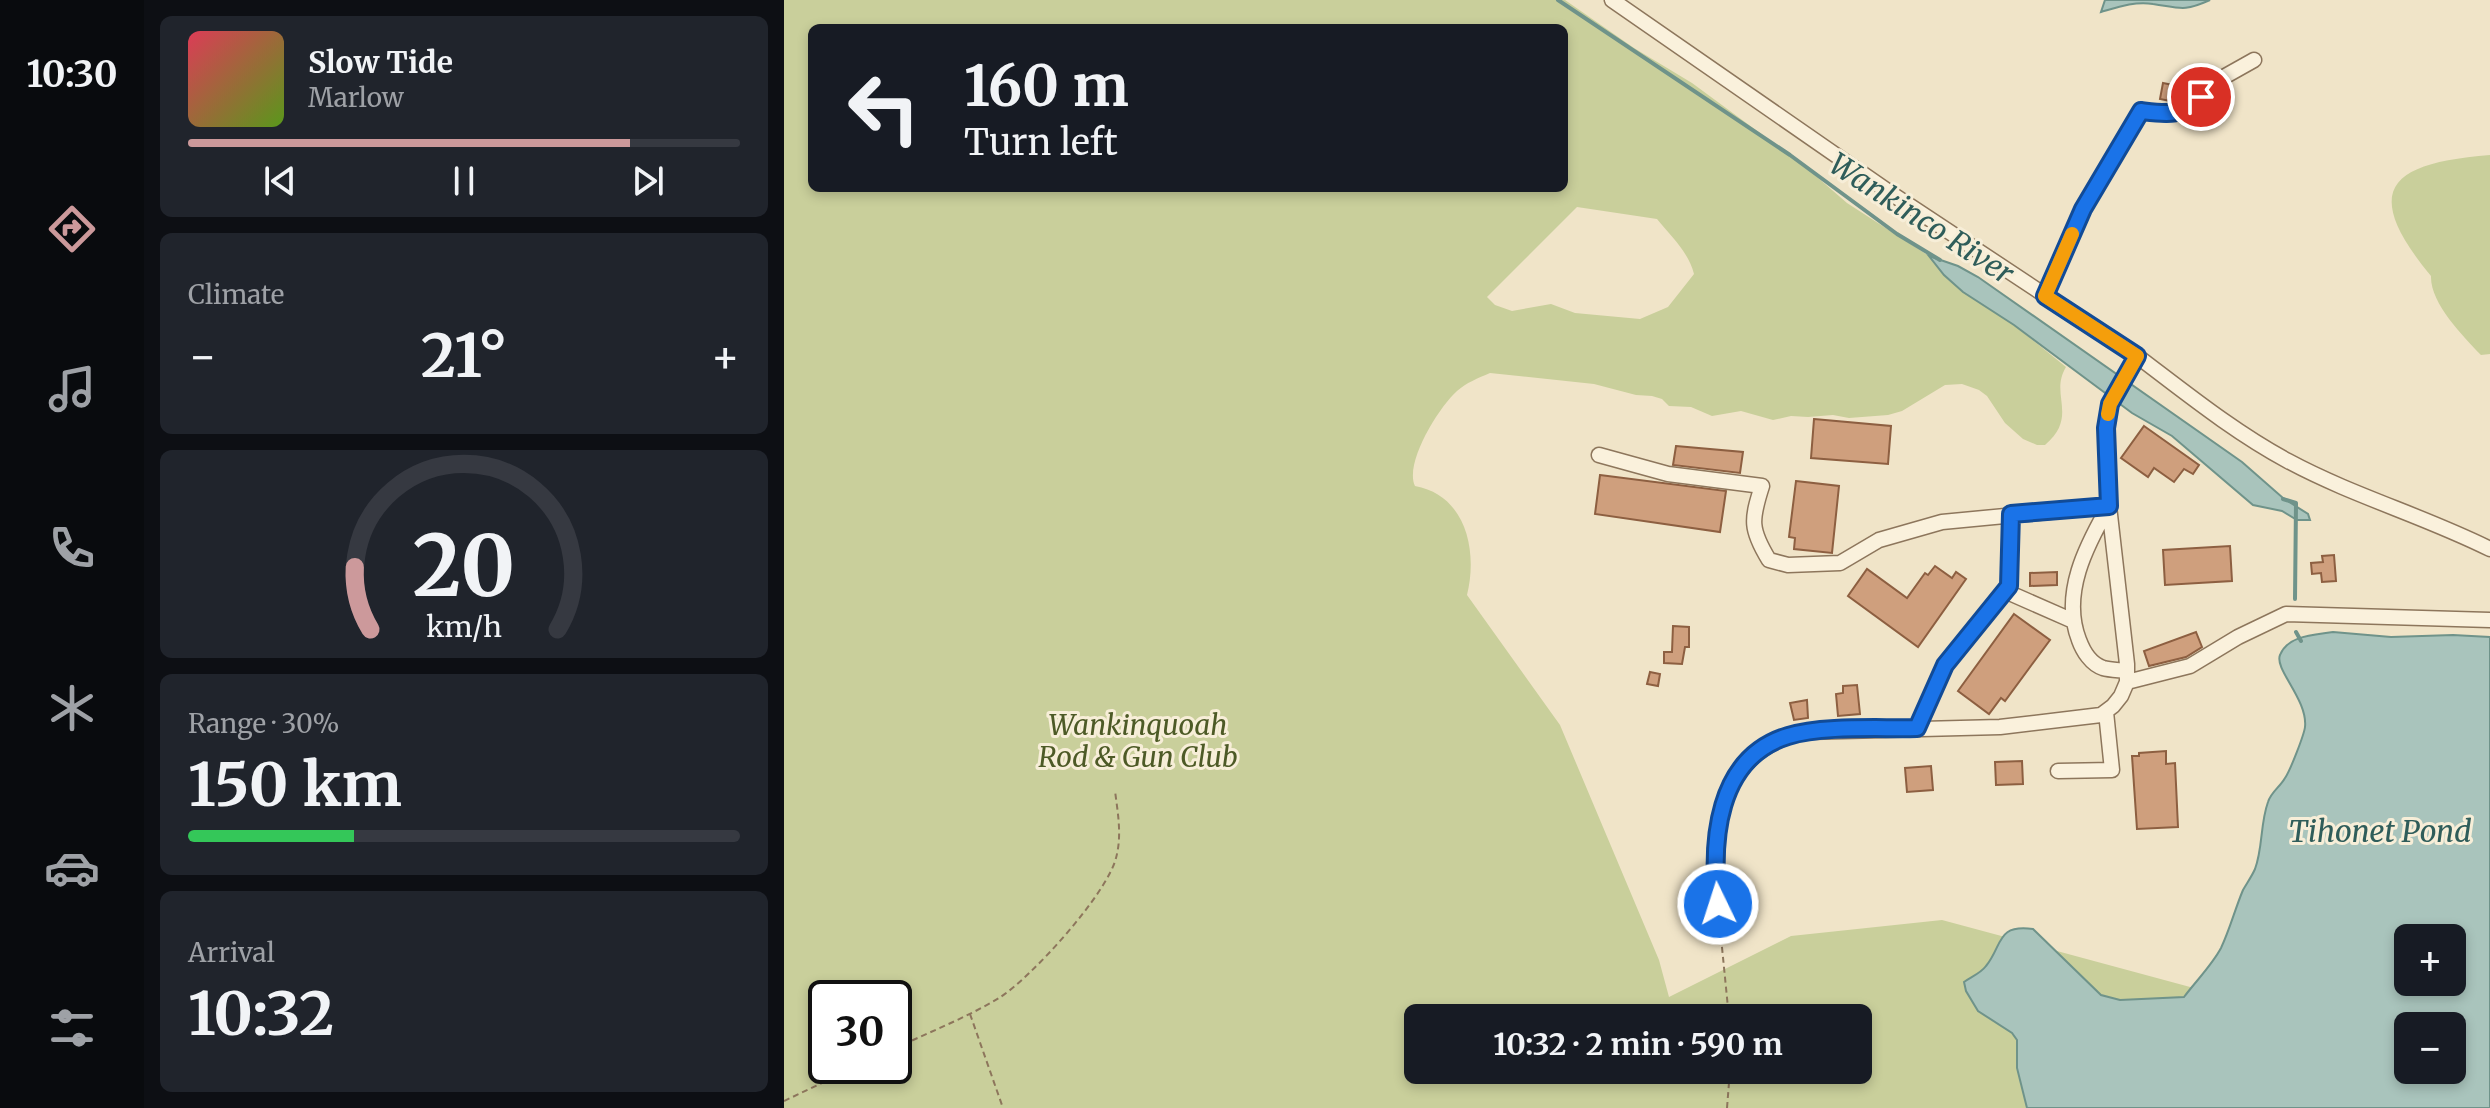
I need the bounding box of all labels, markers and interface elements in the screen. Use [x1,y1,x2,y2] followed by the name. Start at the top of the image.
[308,43,453,81] text: Slow Tide
[964,51,1129,121] text: 160 m
[26,52,118,97] text: 10:30
[832,56,936,160] icon: left
[2167,63,2235,131] pin
[2179,75,2223,119] icon: arrive
[308,81,404,114] text: Marlow
[964,120,1118,165] text: Turn left
[1822,144,2022,292] water label: Wankinco River
[258,159,302,203] icon: previous
[442,159,486,203] icon: pause
[626,159,670,203] icon: next
[44,201,100,257] icon: directions
[188,278,284,311] text: Climate
[421,318,507,393] text: 21°
[188,329,217,384] text: −
[711,329,740,384] text: +
[44,361,100,417] icon: music
[413,514,515,619] text: 20
[44,520,100,576] icon: phone
[426,609,502,645] text: km/h
[44,680,100,736] icon: climate
[188,707,339,740] text: Range · 30%
[1038,707,1238,775] park label: Wankinquoah Rod & Gun Club
[188,747,402,822] text: 150 km
[2288,812,2472,850] water label: Tihonet Pond
[44,840,100,896] icon: car
[1676,862,1760,946] position arrow
[2394,924,2466,1084] map controls
[2394,924,2466,996] button: +
[188,936,275,969] text: Arrival
[188,976,334,1051] text: 10:32
[808,980,912,1084] speed limit sign: 30
[44,1000,100,1056] icon: filters
[2394,1012,2466,1084] button: −
[1493,1025,1783,1063] text: 10:32 · 2 min · 590 m

